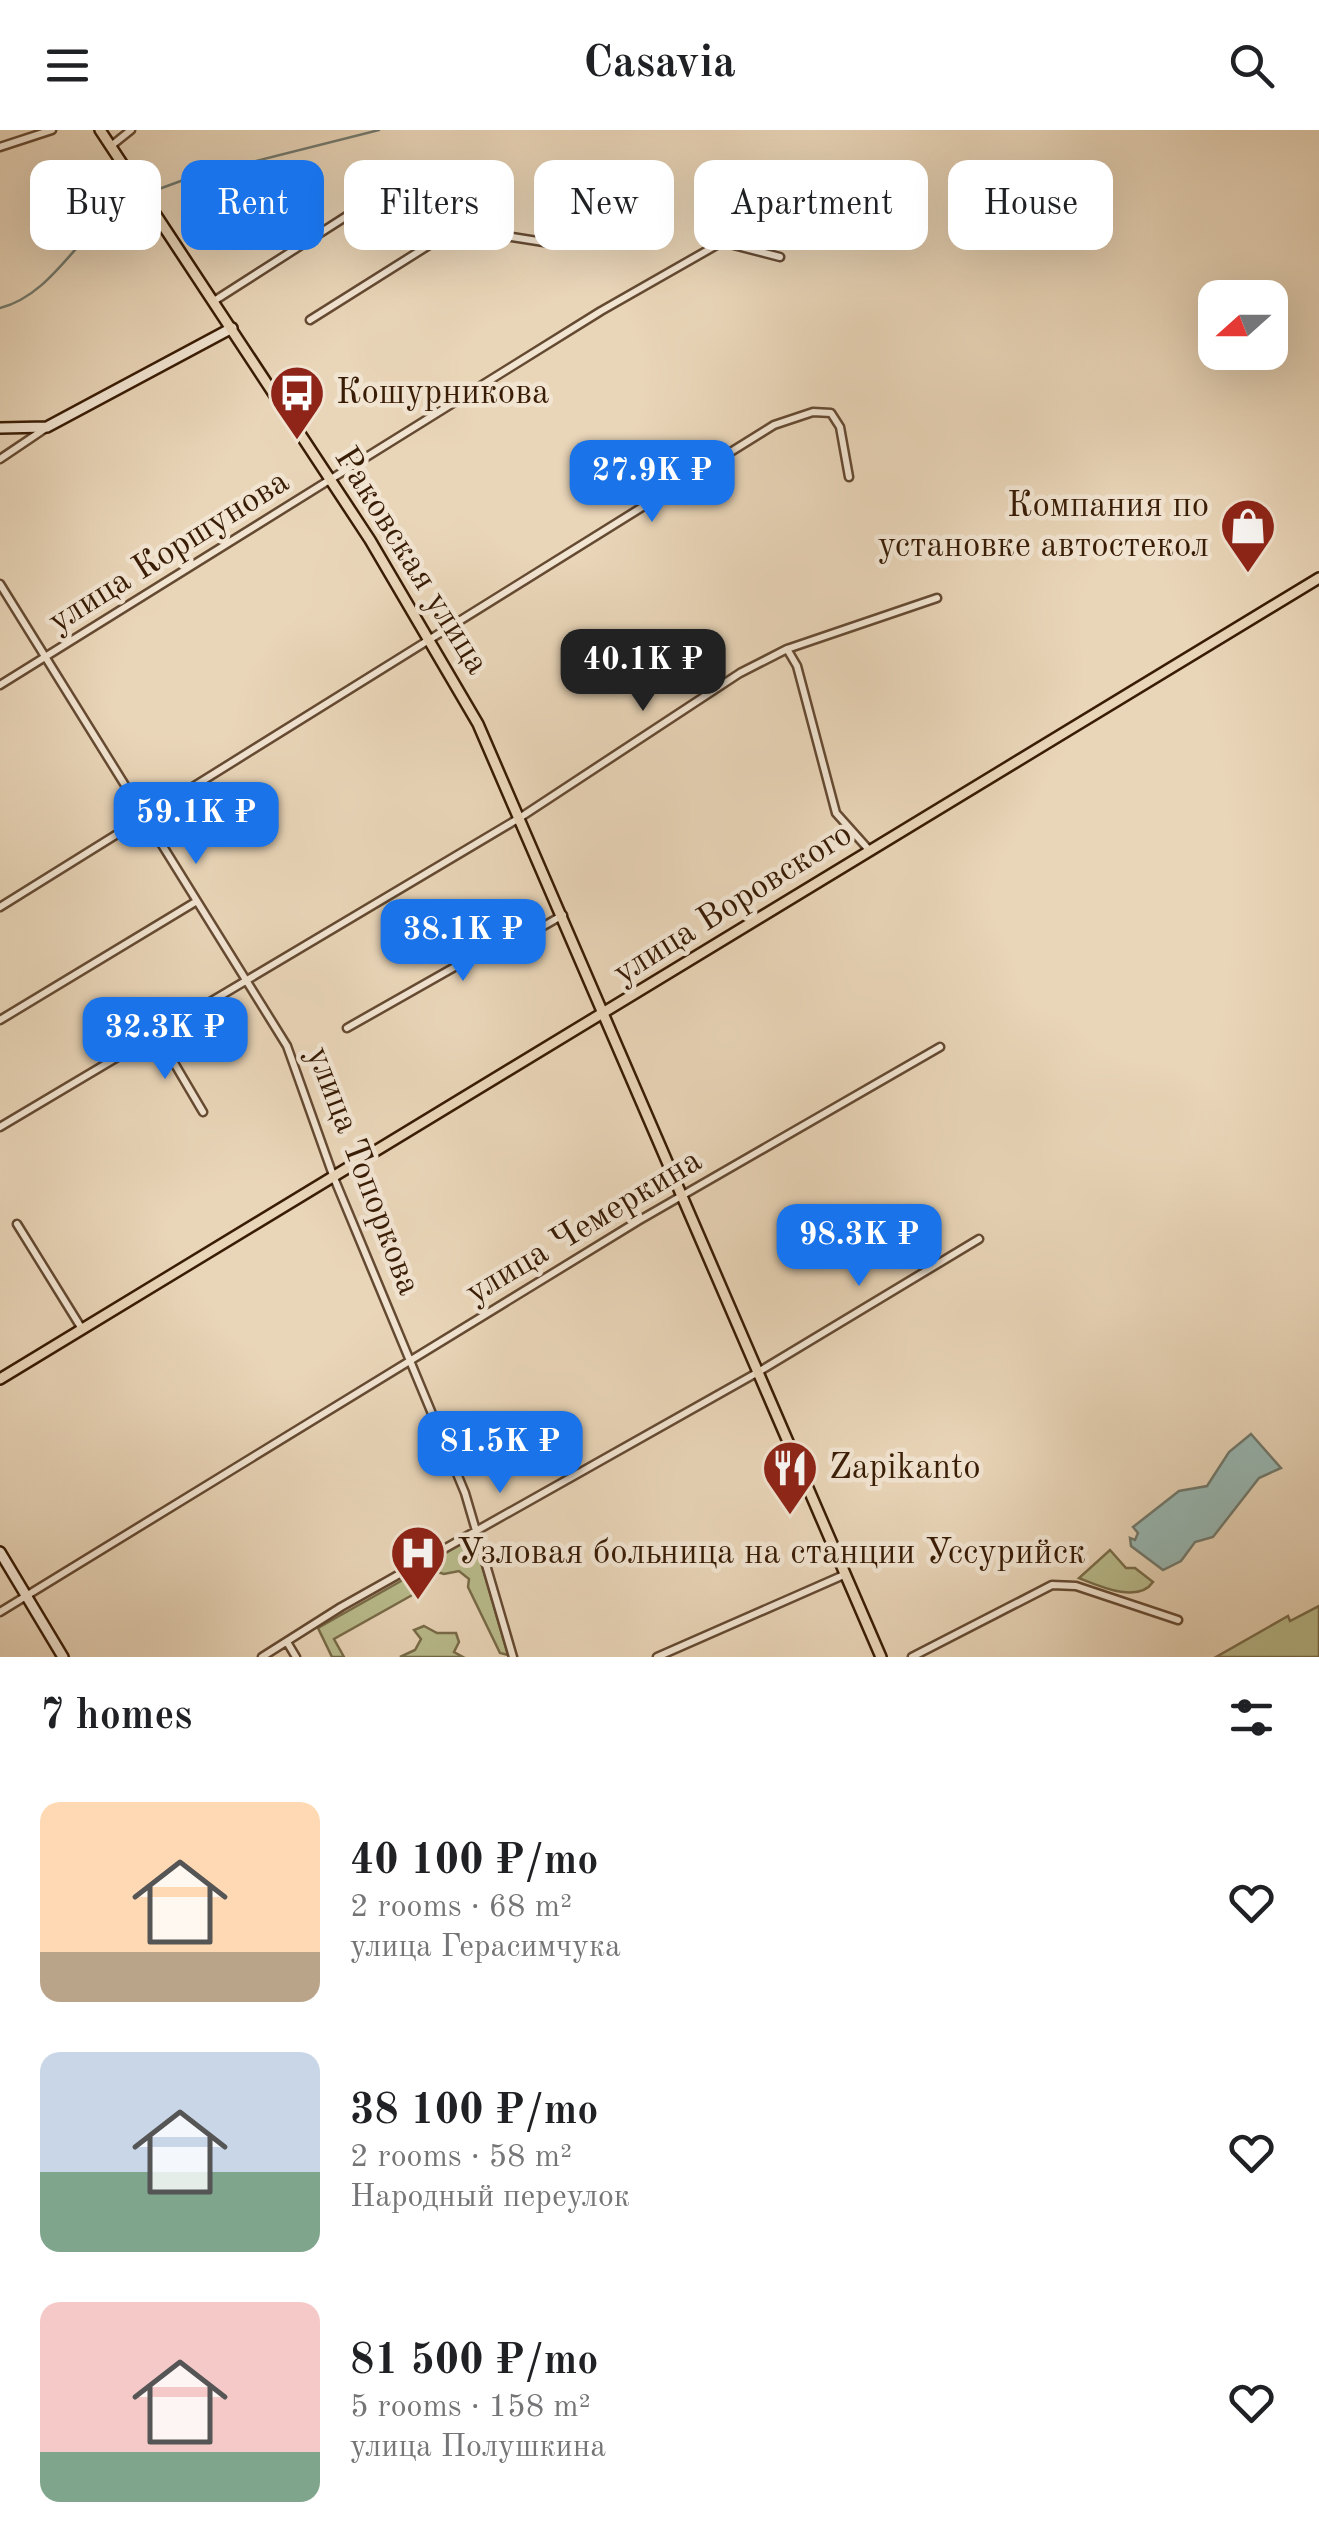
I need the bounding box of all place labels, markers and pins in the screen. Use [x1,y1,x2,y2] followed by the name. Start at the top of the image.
[267,363,327,442] bus stop icon: Кошурникова
[336,376,549,411] place label: Кошурникова
[560,440,744,525] pin: 27.9K ₽
[878,489,1209,564] place label: Компания по установке автостекол
[1218,496,1278,575] shop icon: Компания по установке автостекол
[551,629,735,714] pin: 40.1K ₽
[104,782,288,867] pin: 59.1K ₽
[371,899,555,984] pin: 38.1K ₽
[73,997,257,1082] pin: 32.3K ₽
[767,1204,951,1289] pin: 98.3K ₽
[408,1411,592,1496] pin: 81.5K ₽
[760,1438,820,1517] restaurant icon: Zapikanto
[829,1451,981,1486] place label: Zapikanto
[388,1523,448,1602] hospital icon: Узловая больница на станции Уссурийск
[457,1536,1085,1571] place label: Узловая больница на станции Уссурийск

